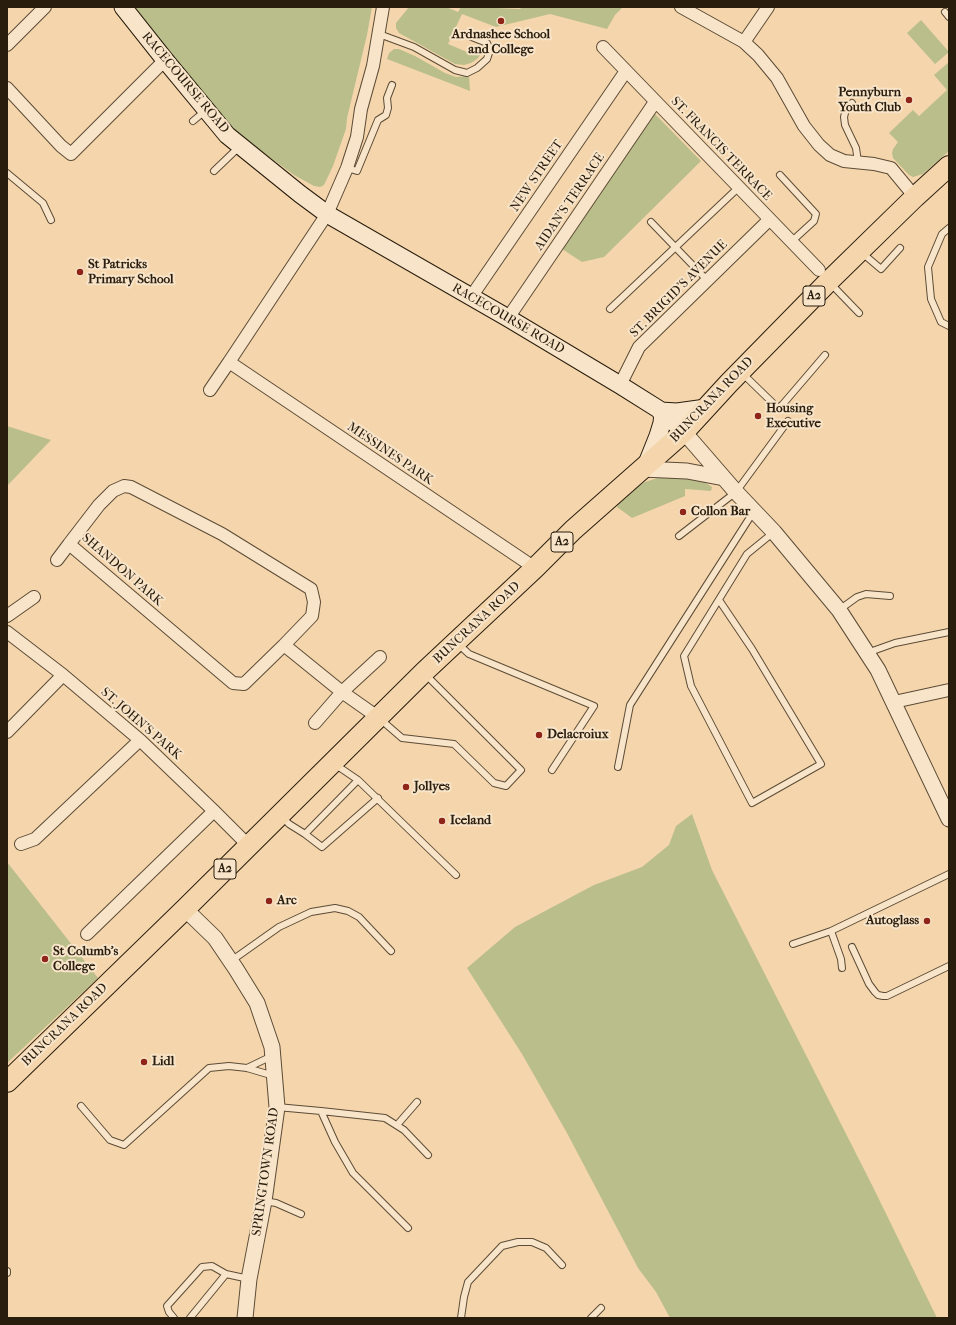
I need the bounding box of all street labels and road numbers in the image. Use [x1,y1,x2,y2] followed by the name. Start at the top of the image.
[138,29,232,137] street label: RACECOURSE ROAD
[667,94,775,204] street label: ST. FRANCIS TERRACE
[507,137,567,215] street label: NEW STREET
[532,150,608,254] street label: AIDAN'S TERRACE
[627,237,731,341] street label: ST. BRIGID'S AVENUE
[449,280,567,358] street label: RACECOURSE ROAD
[803,286,825,306] road number: A2
[667,354,757,446] street label: BUNCRANA ROAD
[344,419,436,489] street label: MESSINES PARK
[78,530,166,610] street label: SHANDON PARK
[551,532,573,552] road number: A2
[430,579,524,667] street label: BUNCRANA ROAD
[97,685,185,763] street label: ST. JOHN'S PARK
[214,859,236,879] road number: A2
[19,980,111,1070] street label: BUNCRANA ROAD
[249,1107,283,1237] street label: SPRINGTOWN ROAD

